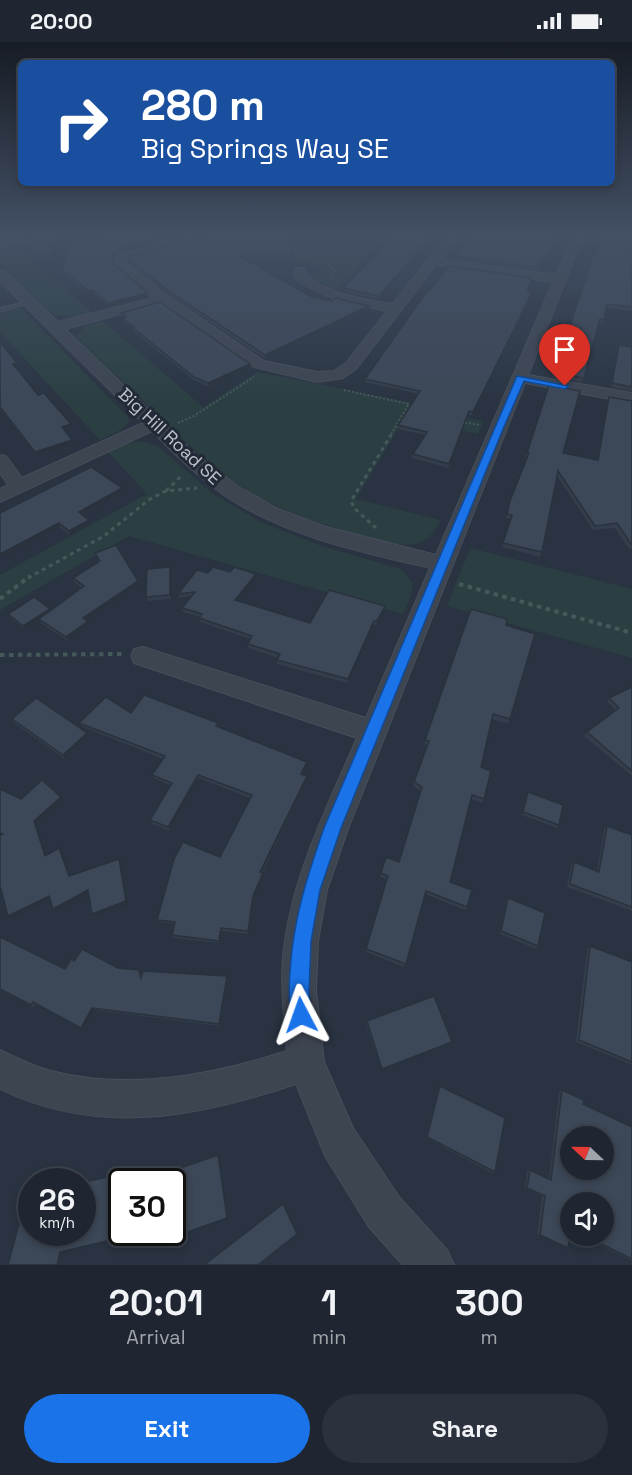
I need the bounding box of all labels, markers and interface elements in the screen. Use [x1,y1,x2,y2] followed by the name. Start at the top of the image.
[30,7,92,35] text: 20:00
[141,79,265,132] text: 280 m
[42,84,120,162] icon: right
[141,131,389,166] text: Big Springs Way SE
[539,324,590,386] pin
[548,333,581,366] icon: arrive
[114,383,226,489] street label: Big Hill Road SE
[269,983,333,1047] position arrow
[560,1126,614,1180] north arrow
[560,1126,614,1246] map controls
[108,1168,186,1246] speed limit sign: 30
[39,1180,75,1219] text: 26
[560,1192,614,1246] button: sound
[39,1213,75,1232] text: km/h
[109,1280,204,1326] text: 20:01
[321,1280,337,1326] text: 1
[455,1280,523,1326] text: 300
[126,1324,186,1350] text: Arrival
[312,1324,346,1350] text: min
[481,1324,498,1350] text: m
[24,1394,310,1463] button: Exit
[322,1394,608,1463] button: Share

